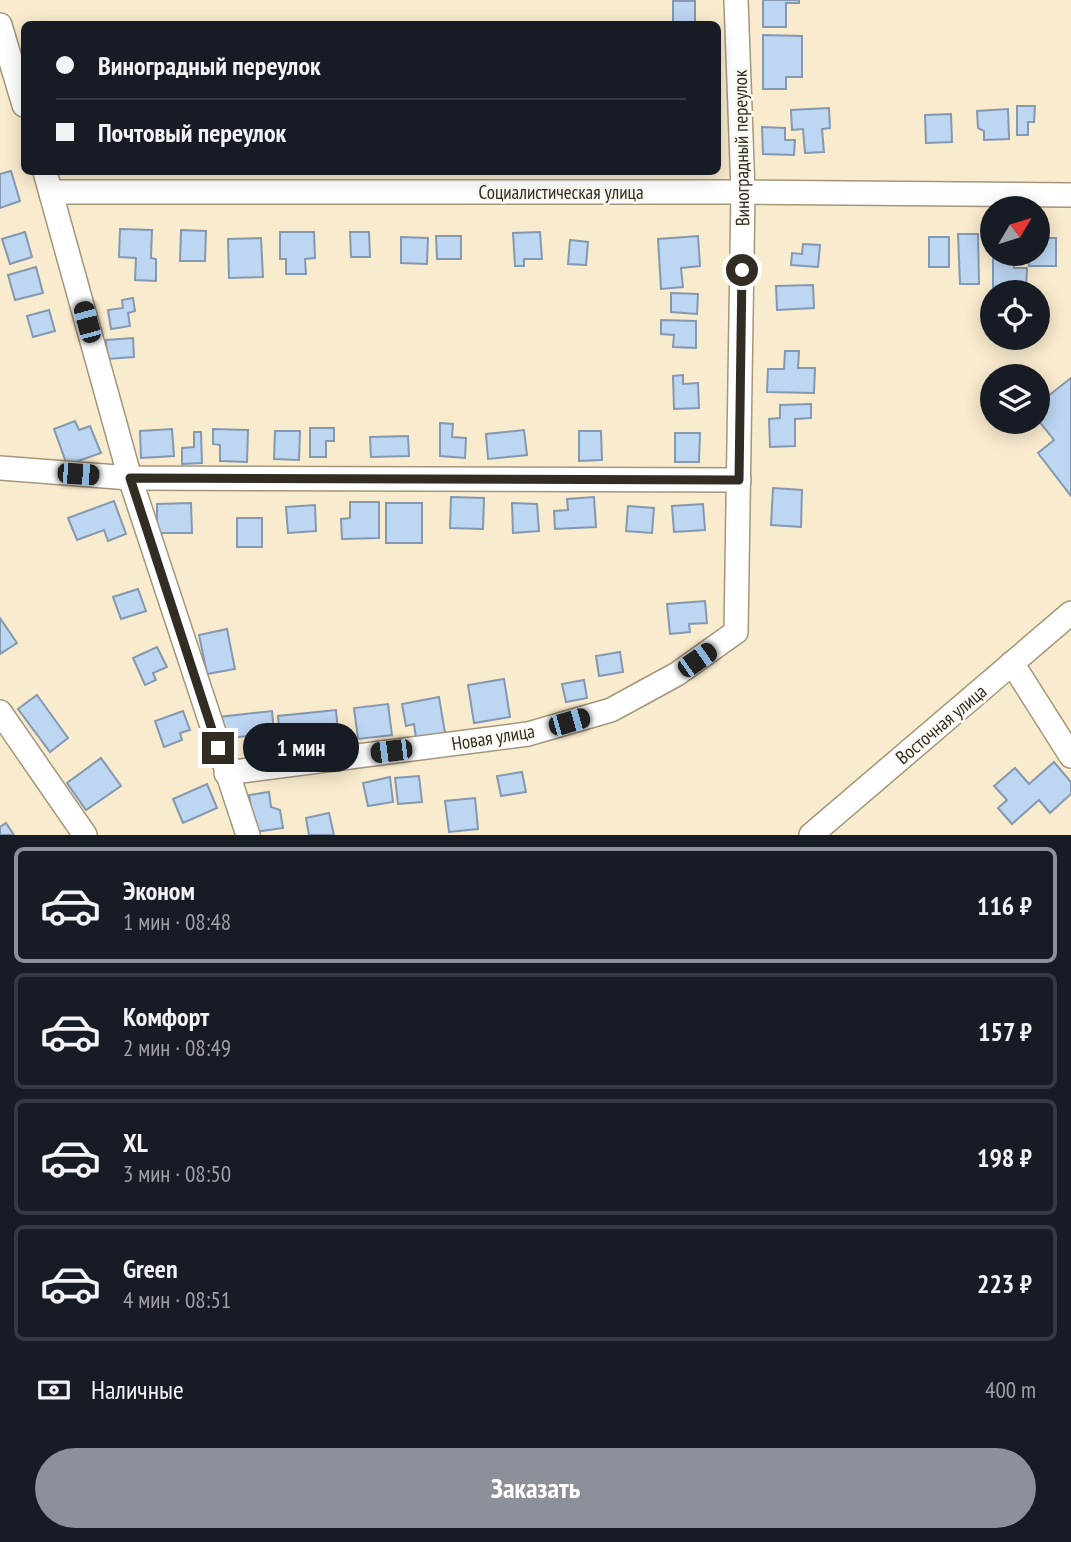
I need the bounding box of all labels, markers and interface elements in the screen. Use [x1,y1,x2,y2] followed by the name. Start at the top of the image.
[98,49,321,82] text: Виноградный переулок
[728,69,754,226] street label: Виноградный переулок
[98,116,286,149] text: Почтовый переулок
[479,180,643,204] street label: Социалистическая улица
[980,196,1050,266] north arrow
[980,196,1050,434] map controls
[726,254,758,286] route start
[980,280,1050,350] button: locate
[72,299,103,345] car
[980,364,1050,434] button: layers
[57,462,100,486] car
[674,639,721,681] car
[891,679,991,769] street label: Восточная улица
[546,706,593,738] car
[450,719,536,755] street label: Новая улица
[242,724,358,772] callout: 1 мин
[202,732,234,764] route end
[276,733,326,762] text: 1 мин
[369,738,414,764] car
[39,874,102,937] icon: car
[123,874,195,907] text: Эконом
[977,889,1032,922] text: 116 ₽
[123,907,231,936] text: 1 мин · 08:48
[39,1000,102,1063] icon: car
[123,1000,209,1033] text: Комфорт
[978,1015,1032,1048] text: 157 ₽
[123,1033,231,1062] text: 2 мин · 08:49
[39,1126,102,1189] icon: car
[123,1126,148,1159] text: XL
[977,1141,1032,1174] text: 198 ₽
[123,1159,231,1188] text: 3 мин · 08:50
[39,1252,102,1315] icon: car
[123,1252,178,1285] text: Green
[977,1267,1032,1300] text: 223 ₽
[123,1285,231,1314] text: 4 мин · 08:51
[35,1371,73,1409] icon: cash
[91,1373,184,1406] text: Наличные
[985,1375,1036,1404] text: 400 m
[35,1448,1036,1528] button: Заказать

